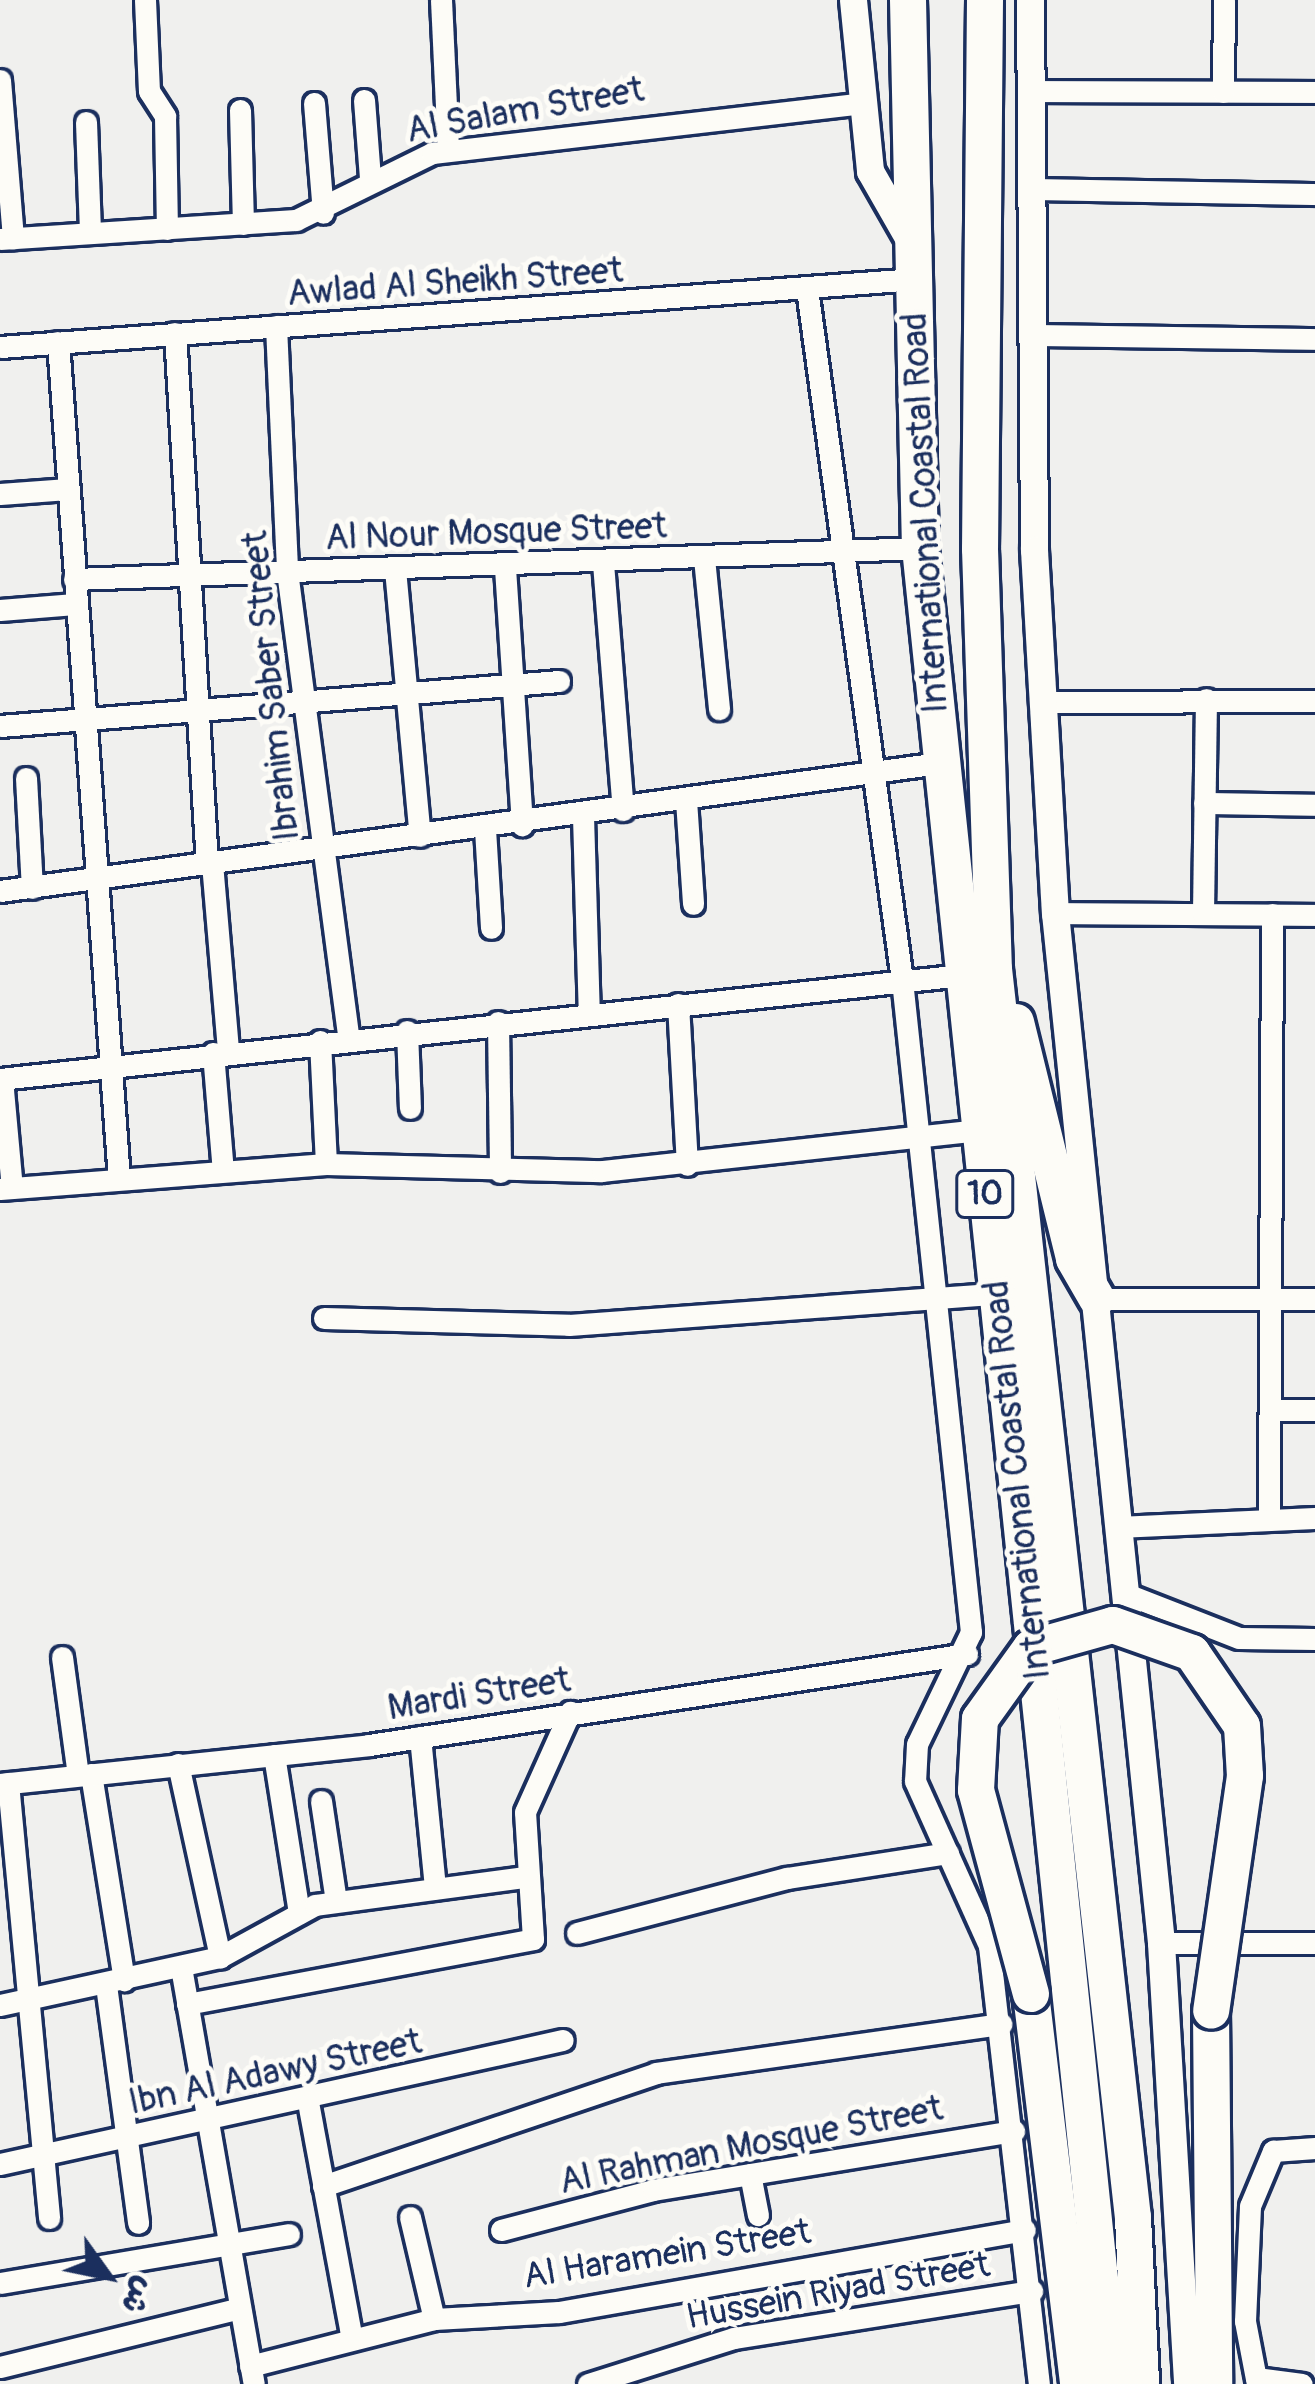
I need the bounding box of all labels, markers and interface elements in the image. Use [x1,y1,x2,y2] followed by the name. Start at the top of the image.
[403,68,647,152] street label: Al Salam Street
[286,249,624,315] street label: Awlad Al Sheikh Street
[893,312,957,714] street label: International Coastal Road
[325,504,667,560] street label: Al Nour Mosque Street
[233,529,309,843] street label: Ibrahim Saber Street
[955,1167,1015,1221] road number: 10
[975,1278,1059,1682] street label: International Coastal Road
[385,1658,573,1730] street label: Mardi Street
[124,2020,426,2124] street label: Ibn Al Adawy Street
[556,2087,946,2203] street label: Al Rahman Mosque Street
[520,2210,814,2298] street label: Al Haramein Street
[48,2216,168,2336] north arrow
[683,2243,993,2339] street label: Hussein Riyad Street
[112,2269,166,2322] text: ش

